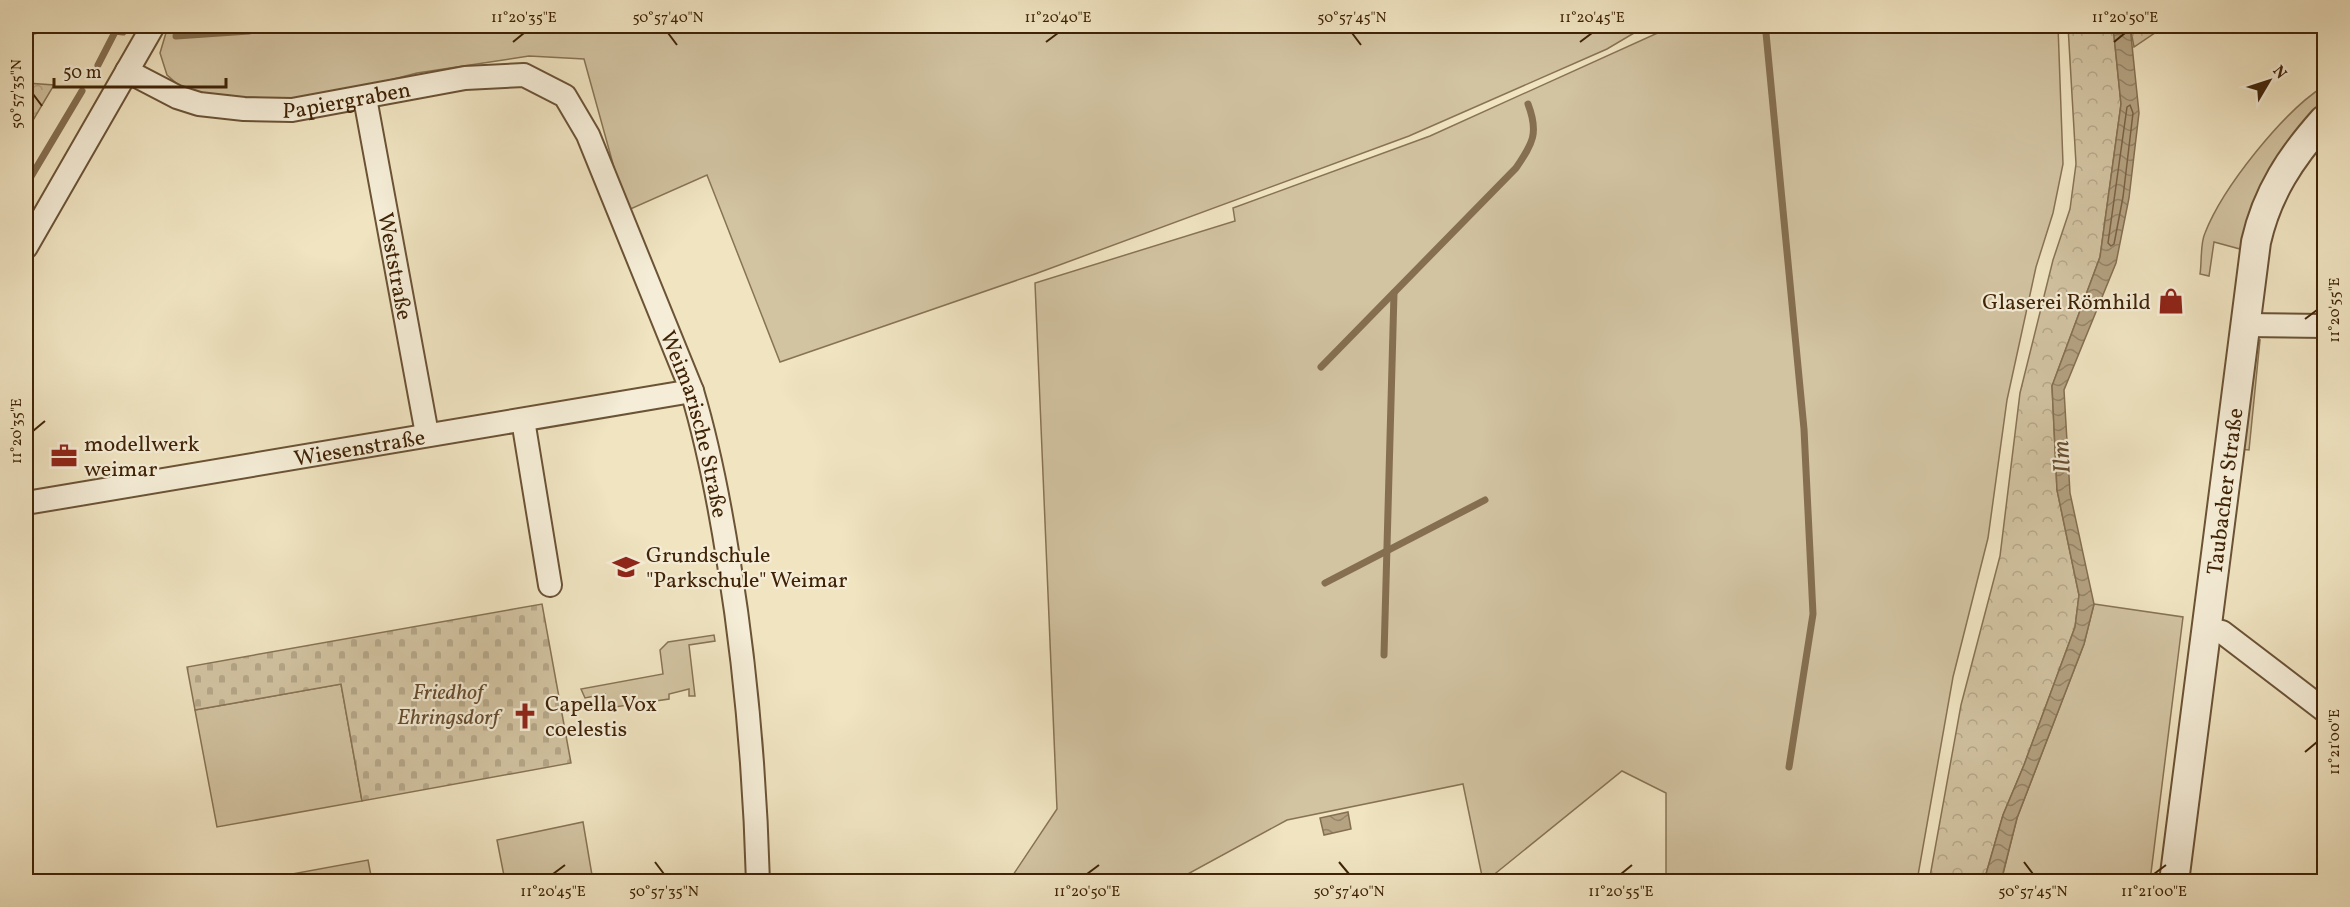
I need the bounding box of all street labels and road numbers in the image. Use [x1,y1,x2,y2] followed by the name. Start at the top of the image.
[282,75,413,128] street label: Papiergraben
[368,210,419,323] street label: Weststraße
[651,326,734,520] street label: Weimarische Straße
[2200,406,2253,577] street label: Taubacher Straße
[292,423,428,476] street label: Wiesenstraße

